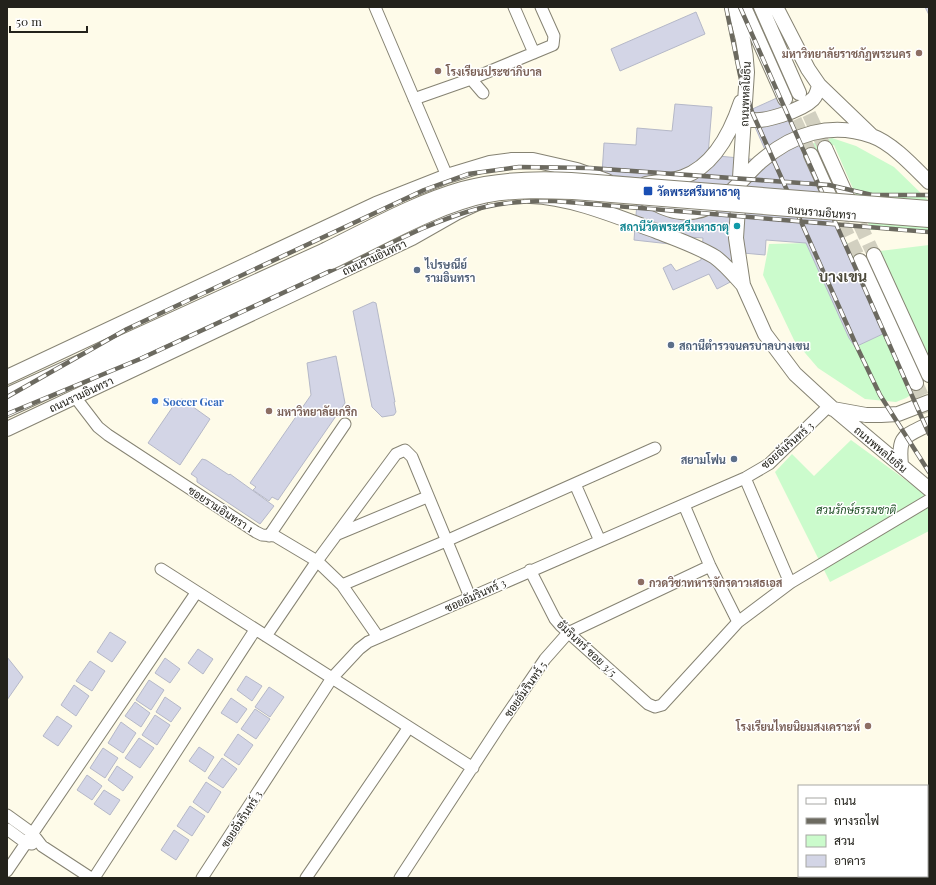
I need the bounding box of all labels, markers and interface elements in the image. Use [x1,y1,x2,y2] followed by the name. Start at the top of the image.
[10,8,87,34] scale bar
[16,13,42,29] text: 50 m
[782,46,912,61] place label: มหาวิทยาลัยราชภัฏพระนคร
[914,48,924,58] marker: มหาวิทยาลัยราชภัฏพระนคร
[736,61,754,127] street label: ถนนพหลโยธิน
[445,64,542,79] place label: โรงเรียนประชาภิบาล
[433,66,443,76] marker: โรงเรียนประชาภิบาล
[657,184,740,200] place label: วัดพระศรีมหาธาตุ
[642,185,654,197] marker: วัดพระศรีมหาธาตุ
[787,202,857,222] street label: ถนนรามอินทรา
[620,219,729,235] place label: สถานีวัดพระศรีมหาธาตุ
[732,221,742,231] marker: สถานีวัดพระศรีมหาธาตุ
[339,236,409,278] street label: ถนนรามอินทรา
[424,257,475,285] place label: ไปรษณีย์ รามอินทรา
[412,265,422,275] marker: ไปรษณีย์ รามอินทรา
[819,266,868,286] district label: บางเขน
[679,338,810,353] place label: สถานีตำรวจนครบาลบางเขน
[666,340,676,350] marker: สถานีตำรวจนครบาลบางเขน
[46,373,116,415] street label: ถนนรามอินทรา
[163,394,225,409] place label: Soccer Gear
[150,396,160,406] marker: Soccer Gear
[277,404,357,419] place label: มหาวิทยาลัยเกริก
[264,406,274,416] marker: มหาวิทยาลัยเกริก
[757,418,817,472] street label: ซอยอัมรินทร์ 3
[851,422,911,476] street label: ถนนพหลโยธิน
[681,452,726,467] place label: สยามโฟน
[729,454,739,464] marker: สยามโฟน
[185,482,257,536] street label: ซอยรามอินทรา 1
[816,502,897,517] park label: สวนรักษ์ธรรมชาติ
[442,575,508,615] street label: ซอยอัมรินทร์ 3
[649,575,783,590] place label: กวดวิชาทหารจักรดาวเสธเอส
[636,577,646,587] marker: กวดวิชาทหารจักรดาวเสธเอส
[554,616,620,680] street label: อัมรินทร์ ซอย 3/5
[500,658,550,720] street label: ซอยอัมรินทร์ 5
[735,719,861,734] place label: โรงเรียนไทยนิยมสงเคราะห์
[863,721,873,731] marker: โรงเรียนไทยนิยมสงเคราะห์
[798,785,928,877] legend
[217,787,265,850] street label: ซอยอัมรินทร์ 3
[834,792,857,808] text: ถนน
[834,812,879,828] text: ทางรถไฟ
[834,832,855,848] text: สวน
[834,852,866,868] text: อาคาร

